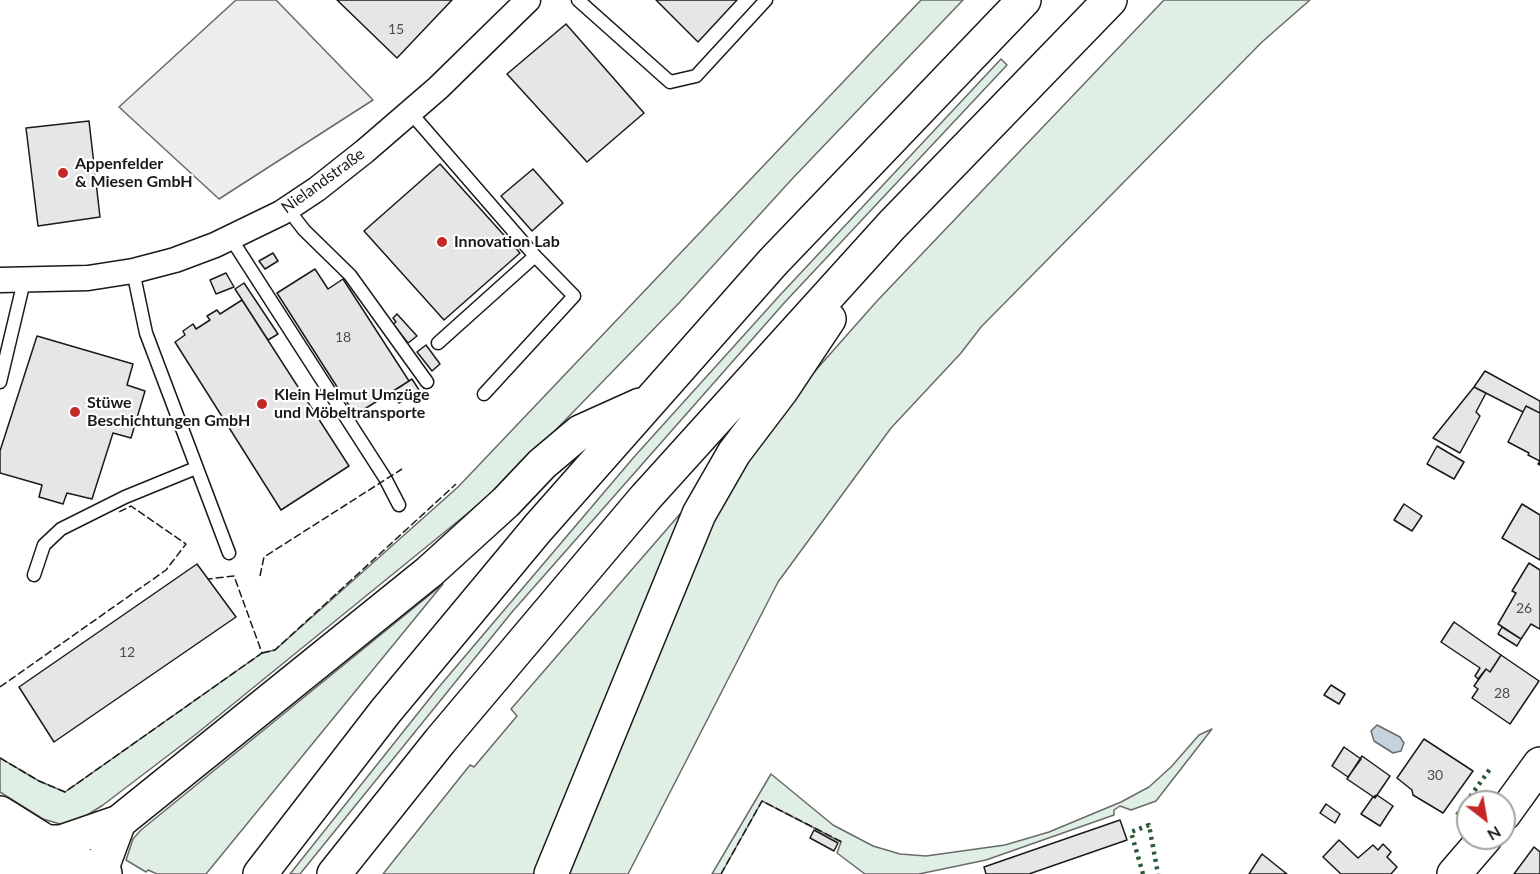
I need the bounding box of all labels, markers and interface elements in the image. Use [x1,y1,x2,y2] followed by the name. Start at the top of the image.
[388,21,404,37] house number: 15
[278,144,368,218] street label: Nielandstraße
[75,154,193,192] place label: Appenfelder & Miesen GmbH
[56,166,70,180] marker: Appenfelder & Miesen GmbH
[454,232,560,252] place label: Innovation Lab
[435,235,449,249] marker: Innovation Lab
[335,329,351,345] house number: 18
[274,385,430,423] place label: Klein Helmut Umzüge und Möbeltransporte
[87,393,250,431] place label: Stüwe Beschichtungen GmbH
[255,397,269,411] marker: Klein Helmut Umzüge und Möbeltransporte
[68,405,82,419] marker: Stüwe Beschichtungen GmbH
[1516,600,1532,616] house number: 26
[119,644,135,660] house number: 12
[1494,685,1510,701] house number: 28
[1427,767,1443,783] house number: 30
[1456,790,1516,850] north arrow
[1484,823,1505,845] text: N

